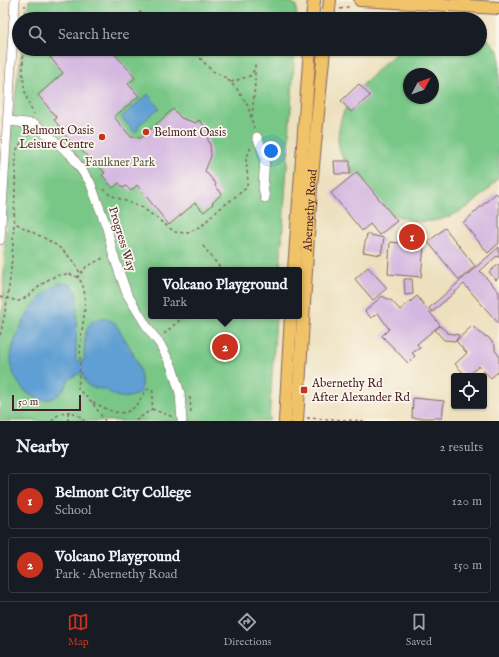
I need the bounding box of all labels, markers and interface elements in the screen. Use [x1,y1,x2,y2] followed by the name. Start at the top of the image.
[12,12,487,56] search box
[26,23,48,45] icon: search
[58,25,129,44] text: Search here
[403,68,439,104] north arrow
[19,123,94,152] place label: Belmont Oasis Leisure Centre
[154,125,226,140] place label: Belmont Oasis
[141,127,151,137] marker: Belmont Oasis
[97,132,107,142] marker: Belmont Oasis Leisure Centre
[261,141,281,161] your location
[85,155,156,170] park label: Faulkner Park
[300,168,320,253] street label: Abernethy Road
[105,205,139,273] street label: Progress Way
[399,222,425,252] pin: 1
[148,267,302,319] popup
[162,275,288,294] text: Volcano Playground
[162,294,187,311] text: Park
[212,332,238,362] pin: 2
[451,373,487,409] map controls
[451,373,487,409] button: locate
[311,376,410,405] place label: Abernethy Rd After Alexander Rd
[299,385,309,395] marker: Abernethy Rd After Alexander Rd
[12,393,81,412] scale bar
[18,395,38,409] text: 50 m
[16,437,69,458] text: Nearby
[439,439,483,456] text: 2 results
[55,483,191,502] text: Belmont City College
[28,493,32,510] text: 1
[452,493,482,510] text: 120 m
[55,502,92,519] text: School
[55,547,180,566] text: Volcano Playground
[27,557,33,574] text: 2
[453,557,482,574] text: 150 m
[55,566,178,583] text: Park · Abernethy Road
[67,611,89,649] tab: Map
[224,611,271,649] tab: Directions
[406,611,432,649] tab: Saved

